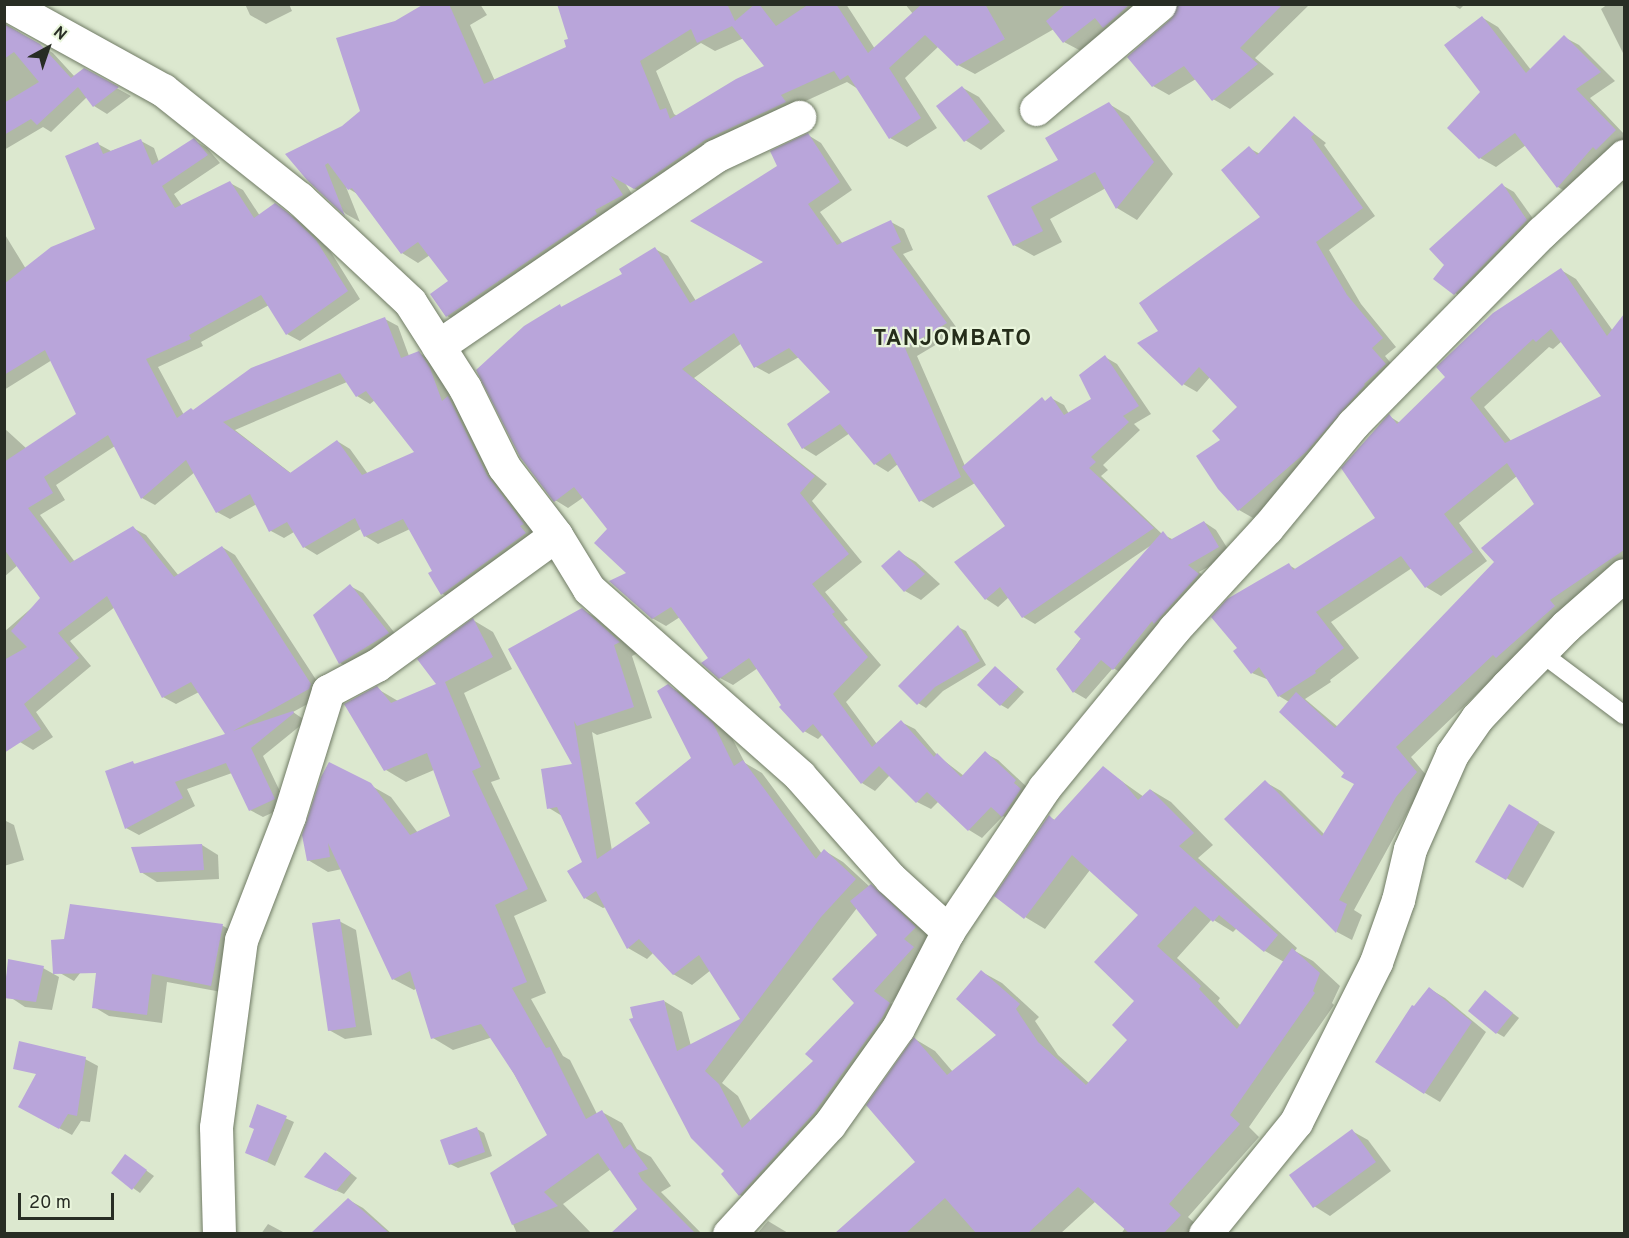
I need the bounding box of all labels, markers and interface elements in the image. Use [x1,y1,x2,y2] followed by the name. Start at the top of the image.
[18,18,78,78] north arrow
[49,23,70,46] text: N
[873,327,1033,353] district label: TANJOMBATO
[21,1181,117,1219] scale bar
[29,1192,71,1215] text: 20 m

